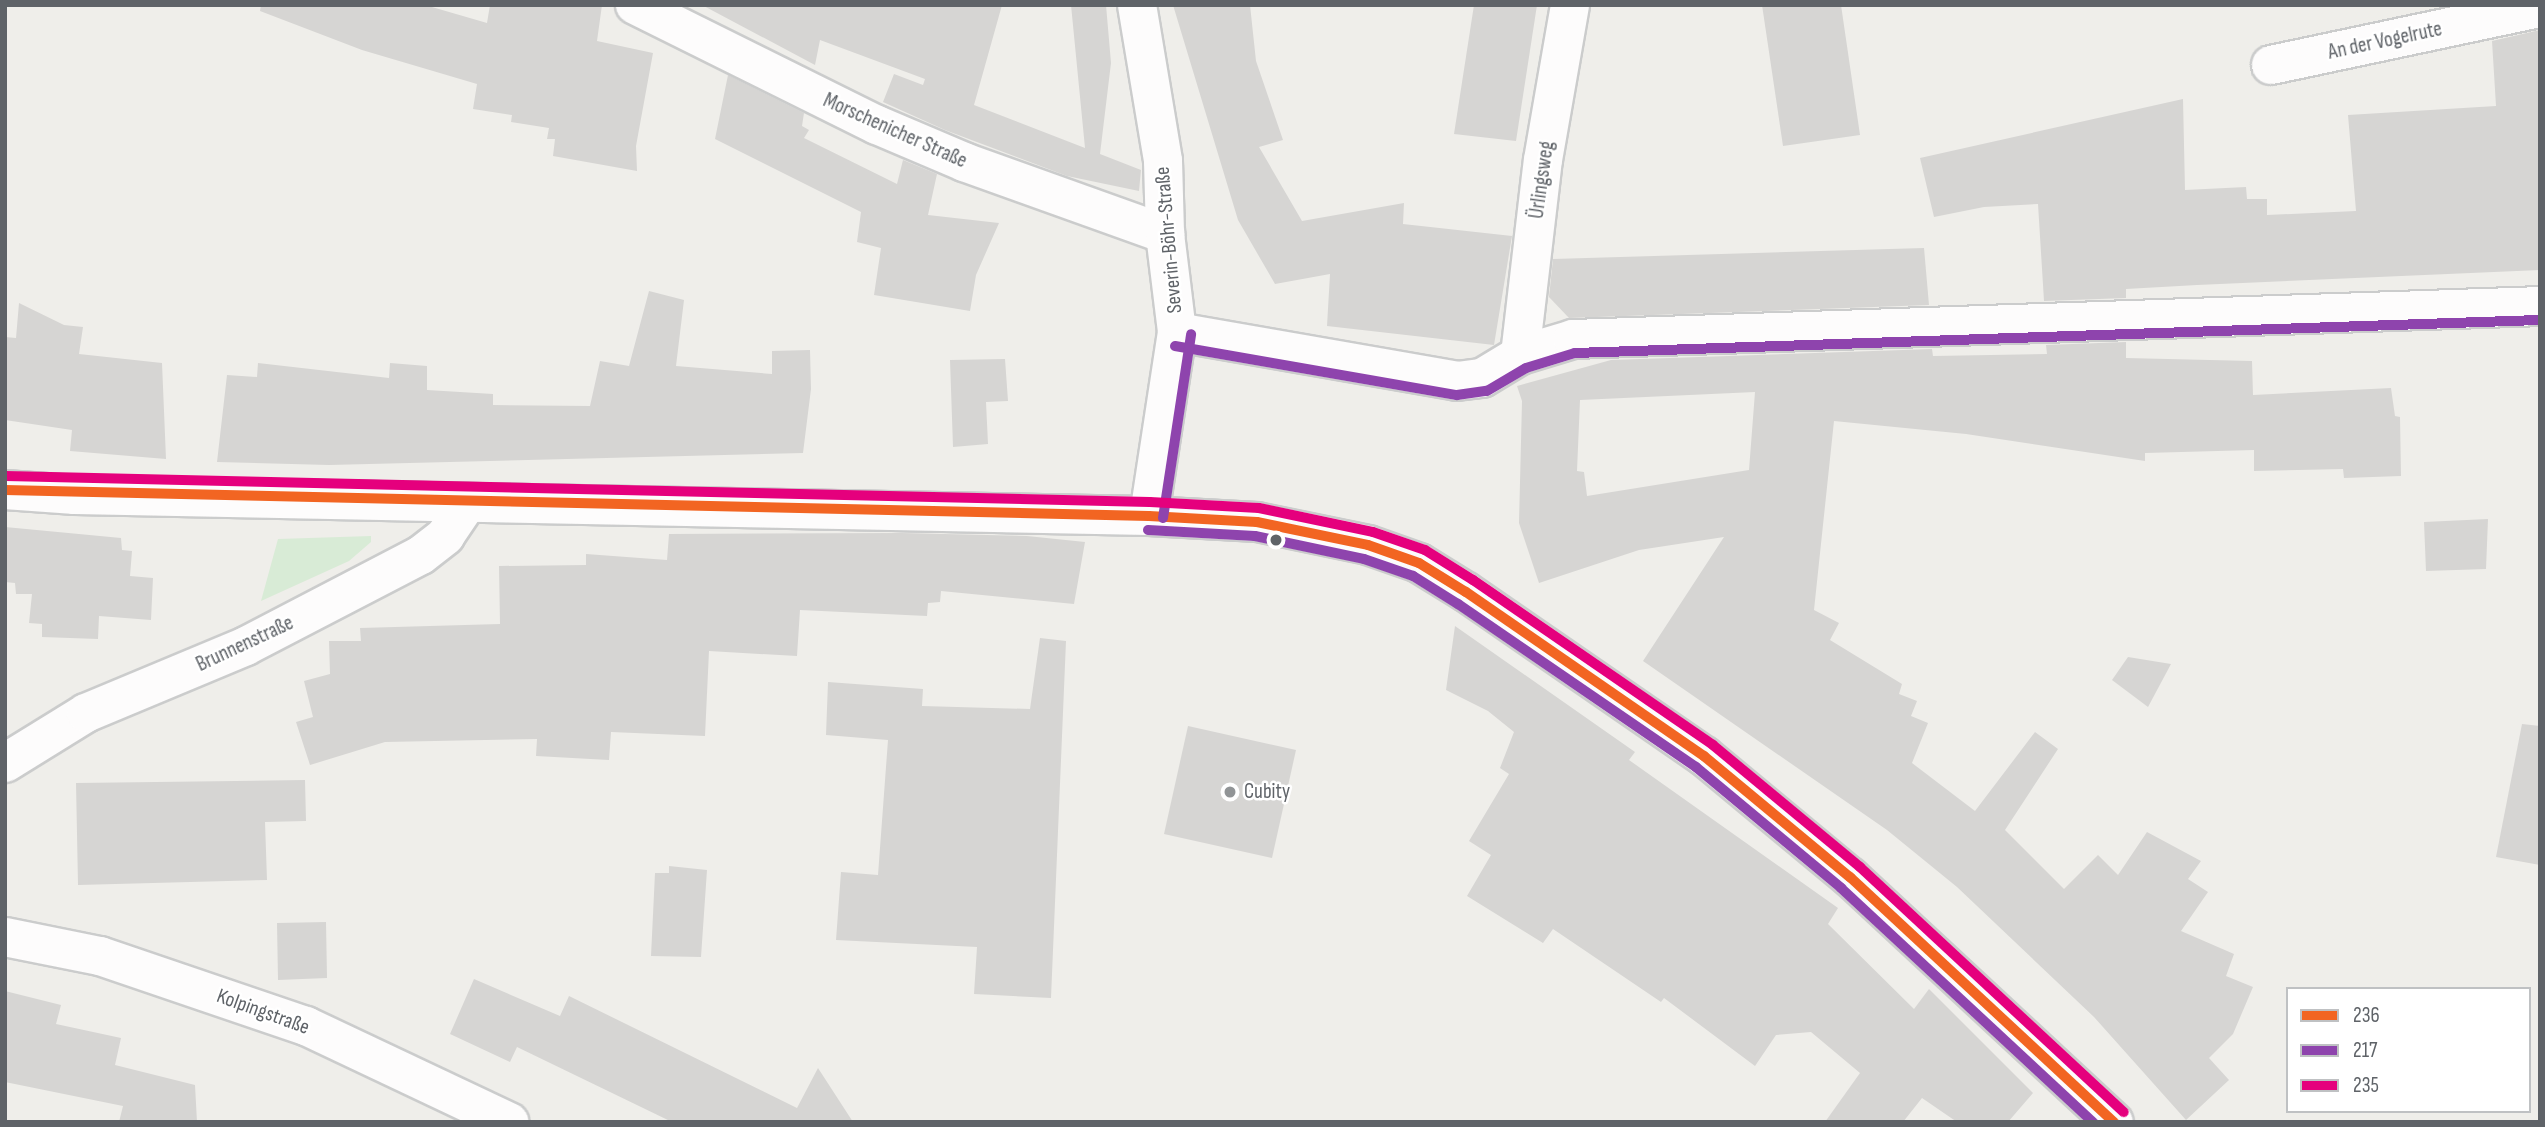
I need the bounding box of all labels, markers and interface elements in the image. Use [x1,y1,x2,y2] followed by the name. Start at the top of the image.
[2326,17,2444,65] street label: An der Vogelrute
[819,88,971,174] street label: Morschenicher Straße
[1524,140,1560,220] street label: Ürlingsweg
[1150,166,1188,314] street label: Severin-Böhr-Straße
[1269,533,1283,547] unlabelled marker
[192,610,298,678] street label: Brunnenstraße
[1244,779,1290,805] place label: Cubity
[1222,784,1238,800] marker: Cubity
[213,984,313,1040] street label: Kolpingstraße
[2286,987,2531,1113] legend
[2353,1003,2380,1028] text: 236
[2353,1038,2377,1063] text: 217
[2353,1073,2379,1098] text: 235

